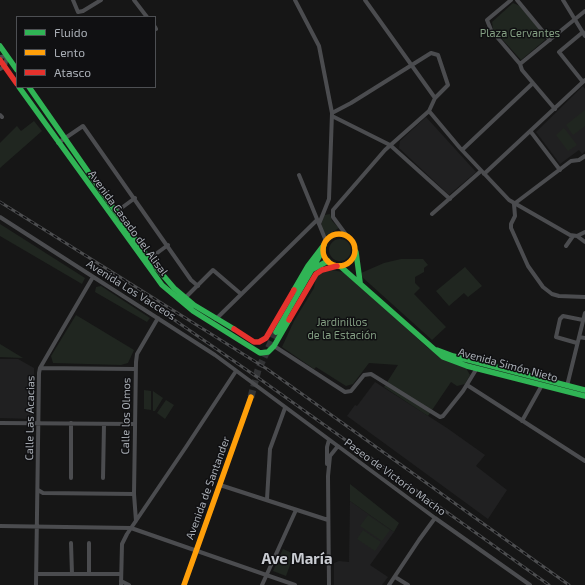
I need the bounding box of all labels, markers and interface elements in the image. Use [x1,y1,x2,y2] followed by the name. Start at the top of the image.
[16,16,156,88] legend
[54,25,88,39] text: Fluido
[480,26,560,40] park label: Plaza Cervantes
[54,45,85,59] text: Lento
[54,65,91,79] text: Atasco
[85,168,171,278] street label: Avenida Casado del Alisal
[84,257,178,323] street label: Avenida Los Vacceos
[307,315,377,341] park label: Jardinillos de la Estación
[457,345,559,385] street label: Avenida Simón Nieto
[23,375,37,461] street label: Calle Las Acacias
[119,377,133,455] street label: Calle los Olmos
[183,435,233,541] street label: Avenida de Santander
[342,436,448,518] street label: Paseo de Victorio Macho
[262,550,332,568] district label: Ave María

